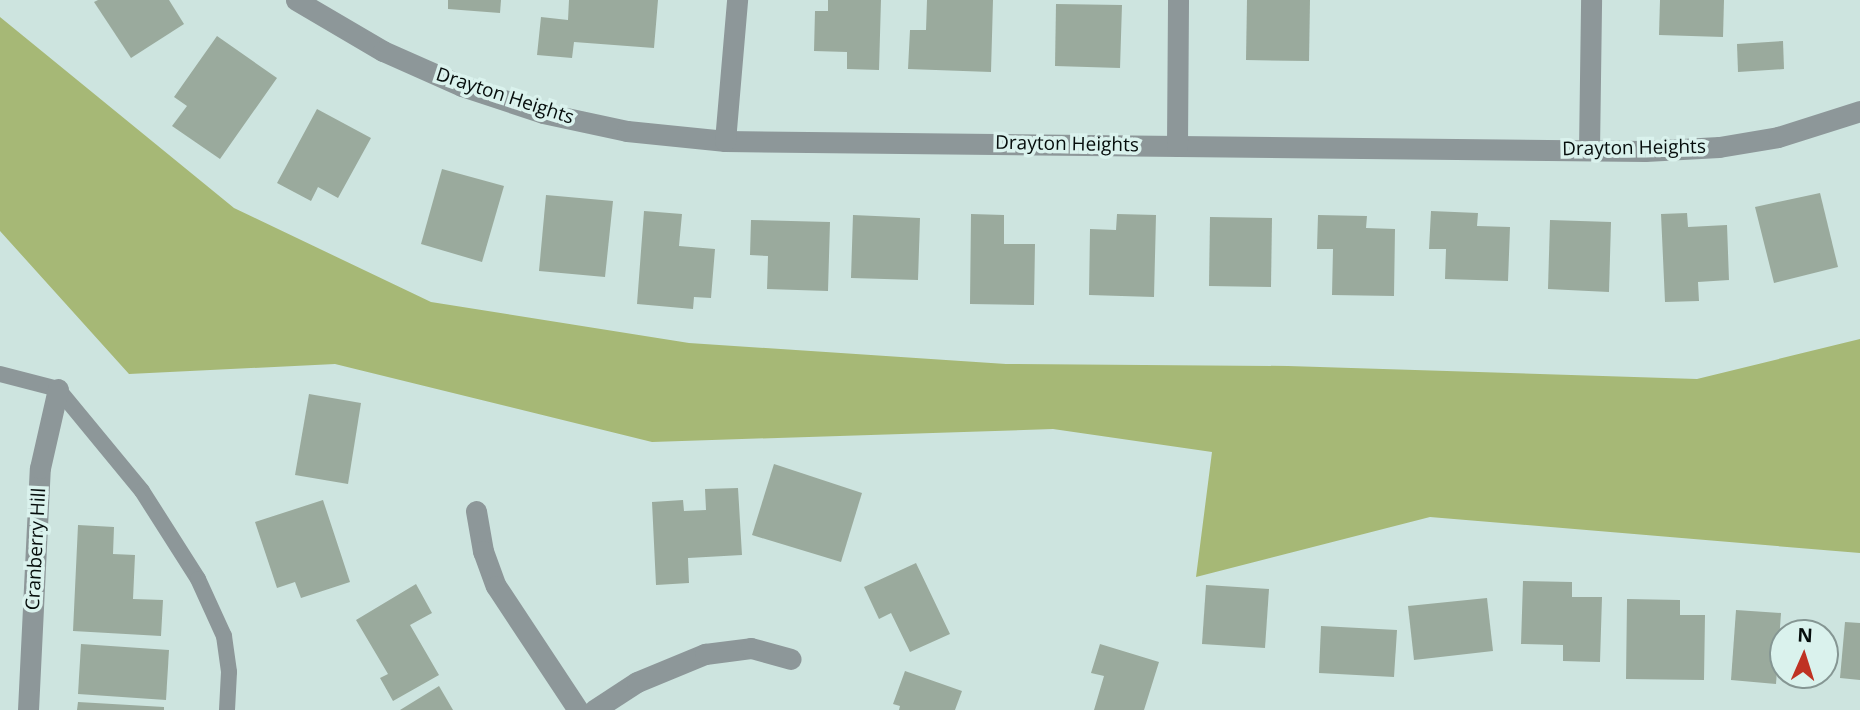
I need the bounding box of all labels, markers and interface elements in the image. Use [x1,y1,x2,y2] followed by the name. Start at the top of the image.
[433,63,577,129] street label: Drayton Heights
[995,131,1139,157] street label: Drayton Heights
[1562,135,1706,161] street label: Drayton Heights
[21,487,51,611] street label: Cranberry Hill
[1769,619,1839,689] north arrow
[1797,622,1813,648] text: N

